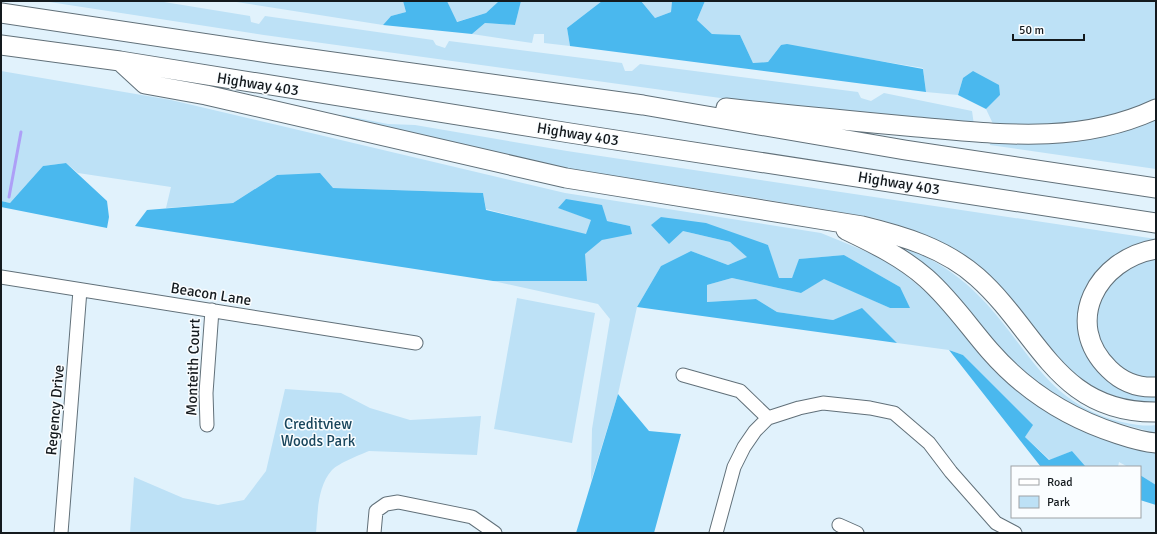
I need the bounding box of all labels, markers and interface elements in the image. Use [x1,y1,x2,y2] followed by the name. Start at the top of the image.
[1013,16,1084,42] scale bar
[1019,23,1044,38] text: 50 m
[216,69,300,99] street label: Highway 403
[536,119,620,149] street label: Highway 403
[857,168,941,198] street label: Highway 403
[169,279,253,309] street label: Beacon Lane
[182,318,204,416] street label: Monteith Court
[42,364,68,456] street label: Regency Drive
[281,415,356,450] park label: Creditview Woods Park
[1011,466,1141,518] legend
[1047,475,1073,490] text: Road
[1047,495,1070,510] text: Park

